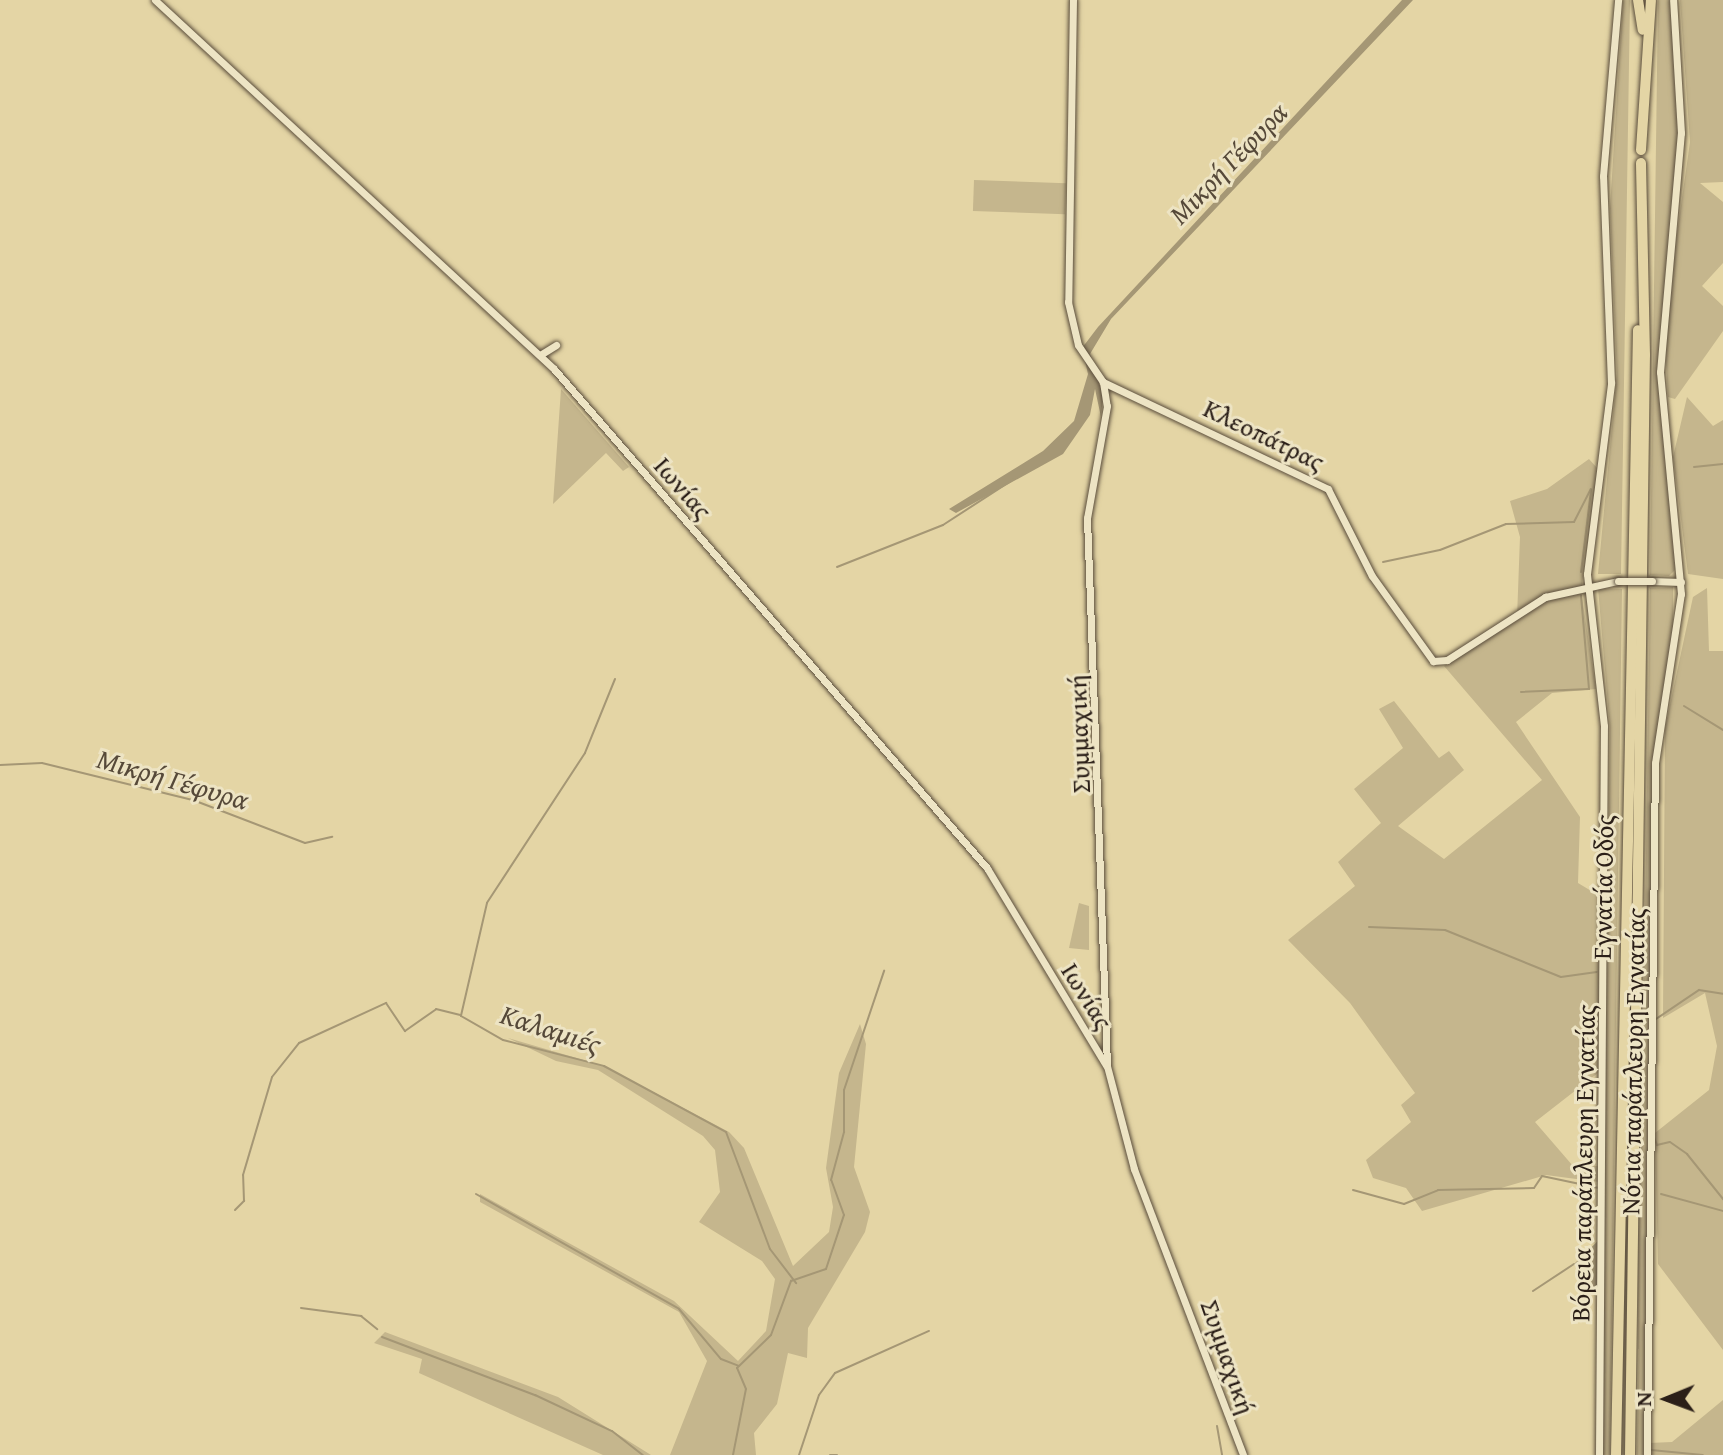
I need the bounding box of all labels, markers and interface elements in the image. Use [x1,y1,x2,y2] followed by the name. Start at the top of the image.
[1162,95,1294,231] water label: Μικρή Γέφυρα
[1199,392,1329,478] street label: Κλεοπάτρας
[647,450,719,526] street label: Ιωνίας
[1061,674,1097,794] street label: Συμμαχική
[93,741,253,817] water label: Μικρή Γέφυρα
[1586,814,1620,960] street label: Εγνατία Οδός
[1615,907,1651,1215] street label: Νότια παράπλευρη Εγνατίας
[1054,957,1120,1035] street label: Ιωνίας
[497,997,605,1061] water label: Καλαμιές
[1565,1004,1601,1322] street label: Βόρεια παράπλευρη Εγνατίας
[1194,1296,1262,1418] street label: Συμμαχική
[1627,1359,1707,1439] north arrow
[1627,1392,1659,1407] text: N

